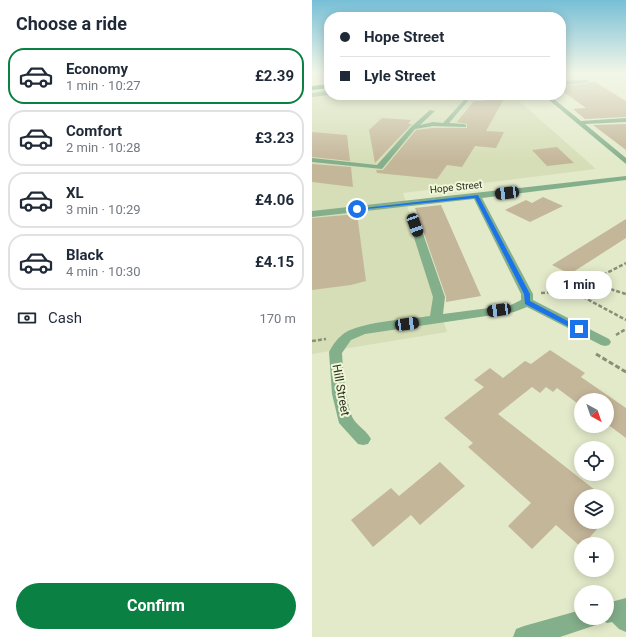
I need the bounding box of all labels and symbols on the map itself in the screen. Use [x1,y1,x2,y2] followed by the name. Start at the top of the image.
[429,179,483,195] street label: Hope Street
[494,186,520,200] car
[348,200,366,218] route start
[405,212,425,238] car
[546,271,612,299] callout: 1 min
[486,302,512,318] car
[394,316,420,332] car
[570,320,588,338] route end
[330,363,352,417] street label: Hill Street
[574,393,614,433] north arrow

